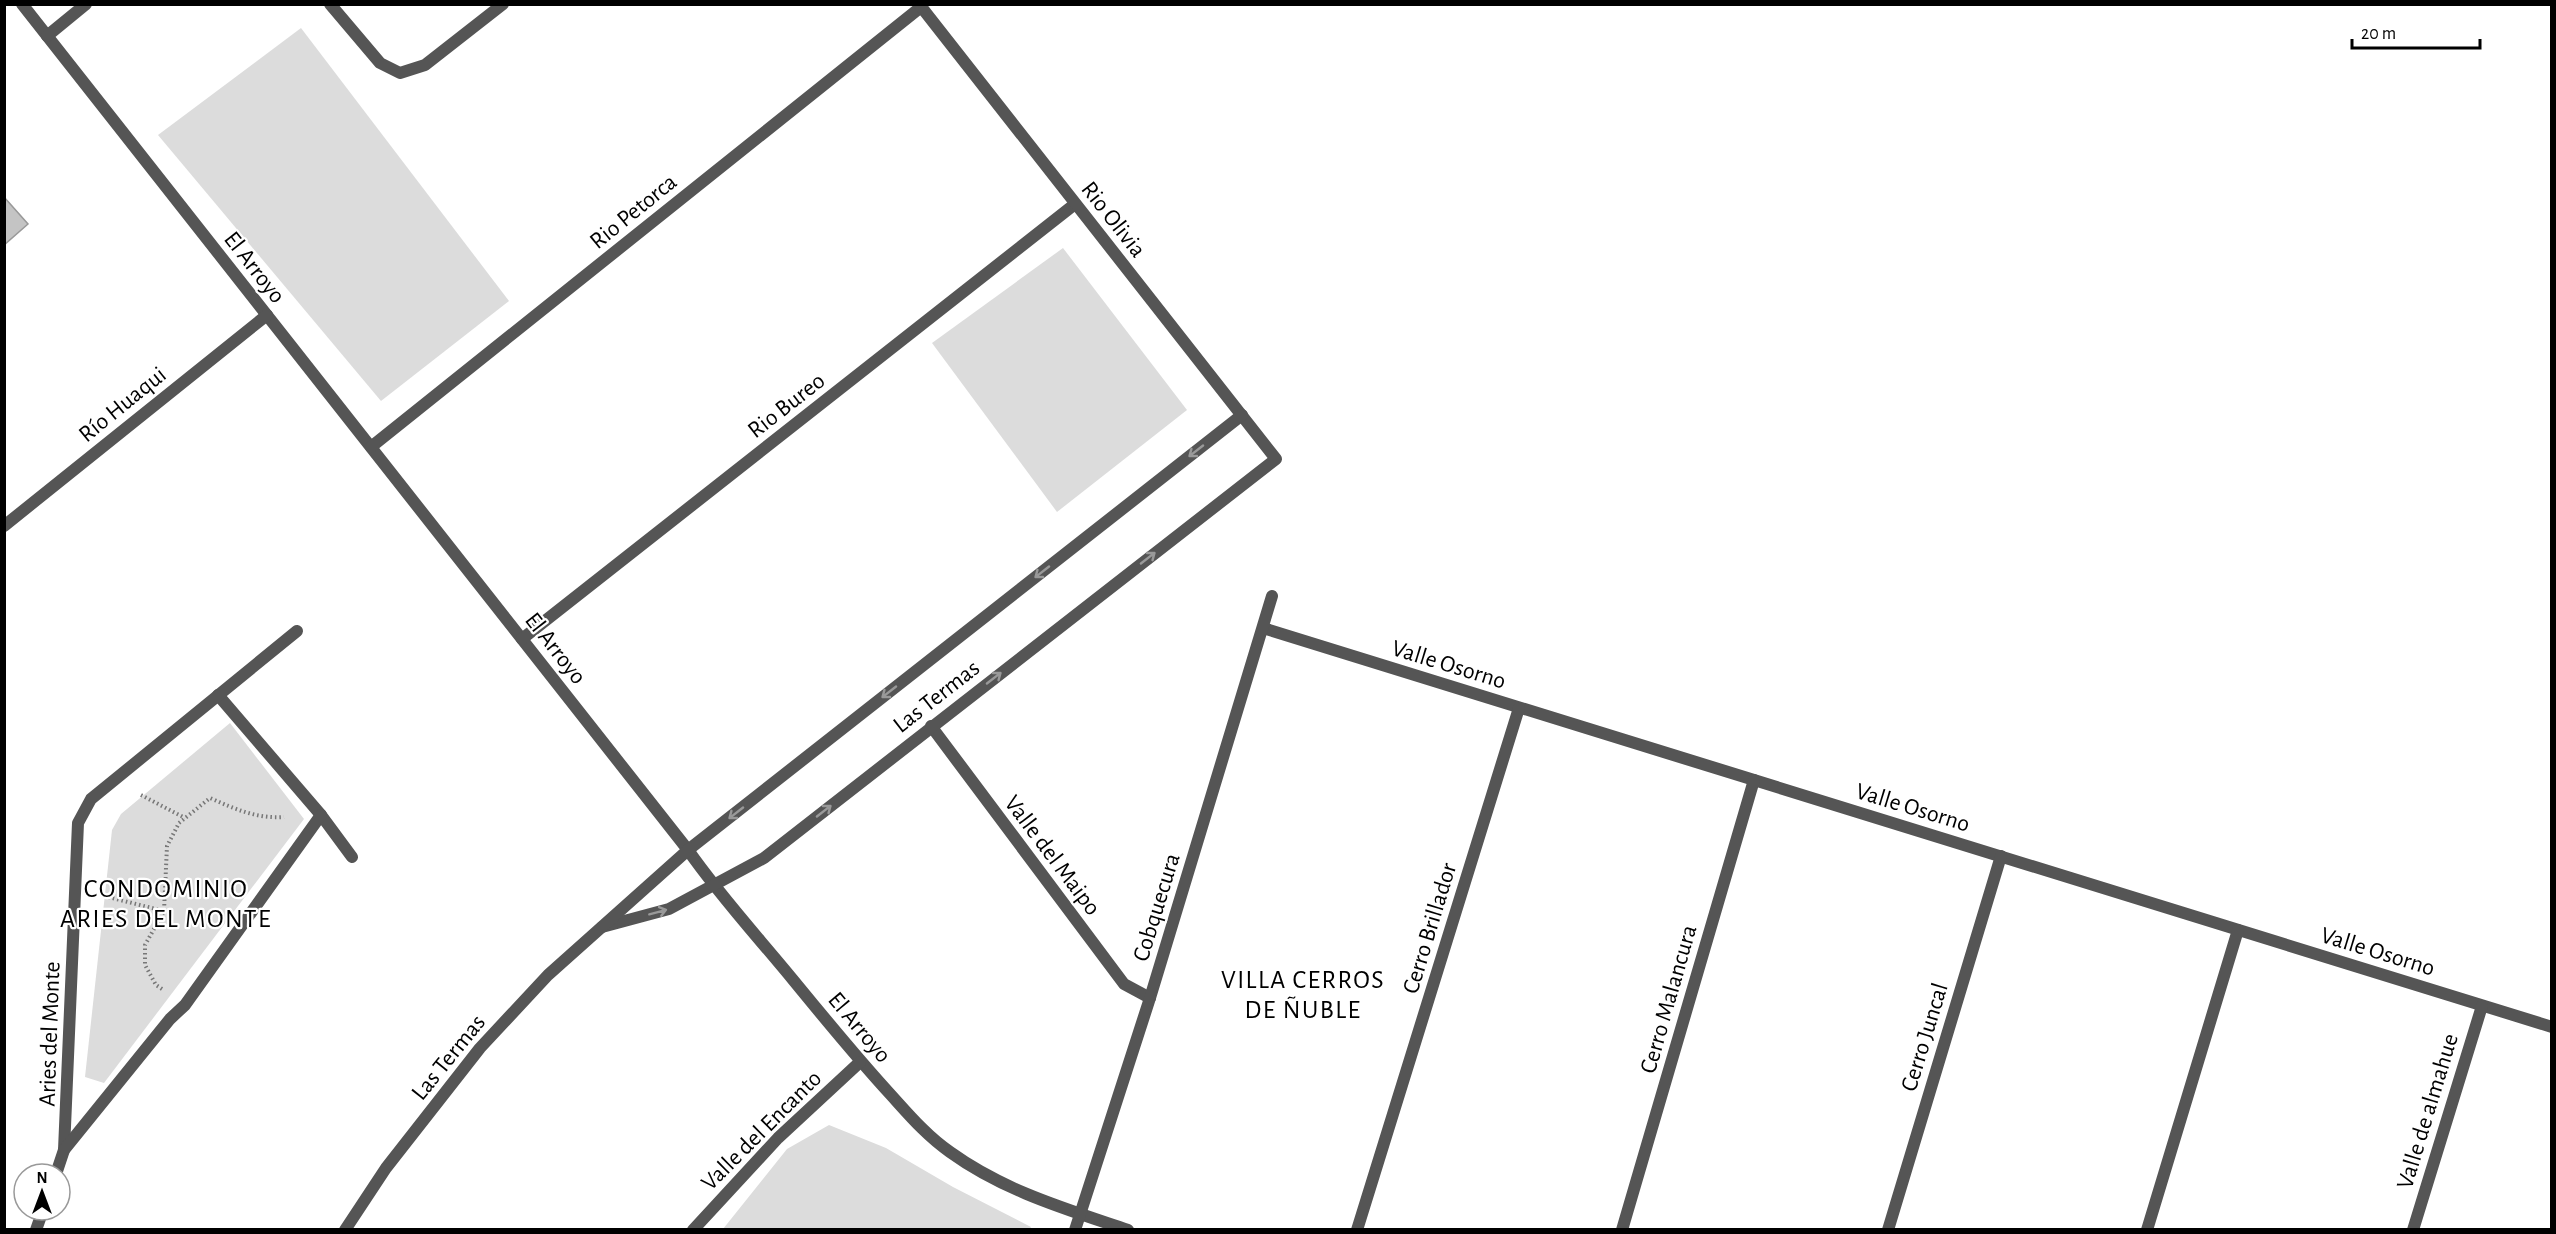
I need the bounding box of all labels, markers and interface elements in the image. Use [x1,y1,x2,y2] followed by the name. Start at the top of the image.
[2352,12,2480,50] scale bar
[2361,25,2396,43] text: 20 m
[586,170,682,254] street label: Rio Petorca
[1076,177,1150,262] street label: Rio Olivia
[219,227,289,308] street label: El Arroyo
[74,363,171,447] street label: Río Huaqui
[744,369,830,443] street label: Rio Bureo
[1188,445,1204,458] one-way arrow
[1139,552,1155,565] one-way arrow
[1035,565,1051,578] one-way arrow
[520,608,590,689] street label: El Arroyo
[1389,636,1509,694] street label: Valle Osorno
[889,656,984,738] street label: Las Termas
[985,671,1001,684] one-way arrow
[881,686,897,699] one-way arrow
[1853,779,1973,837] street label: Valle Osorno
[1000,791,1105,920] street label: Valle del Maipo
[816,805,832,818] one-way arrow
[728,806,744,819] one-way arrow
[1129,850,1185,964] street label: Cobquecura
[1399,860,1461,996] street label: Cerro Brillador
[60,876,272,932] district label: CONDOMINIO ARIES DEL MONTE
[649,906,668,917] one-way arrow
[1636,922,1702,1076] street label: Cerro Malancura
[2318,923,2438,981] street label: Valle Osorno
[35,961,65,1107] street label: Aries del Monte
[1221,967,1385,1023] district label: VILLA CERROS DE ÑUBLE
[1897,980,1953,1094] street label: Cerro Juncal
[823,988,895,1067] street label: El Arroyo
[407,1010,490,1105] street label: Las Termas
[2393,1031,2463,1192] street label: Valle de almahue
[697,1066,826,1195] street label: Valle del Encanto
[12,1162,72,1222] north arrow
[36,1170,48,1186] text: N

